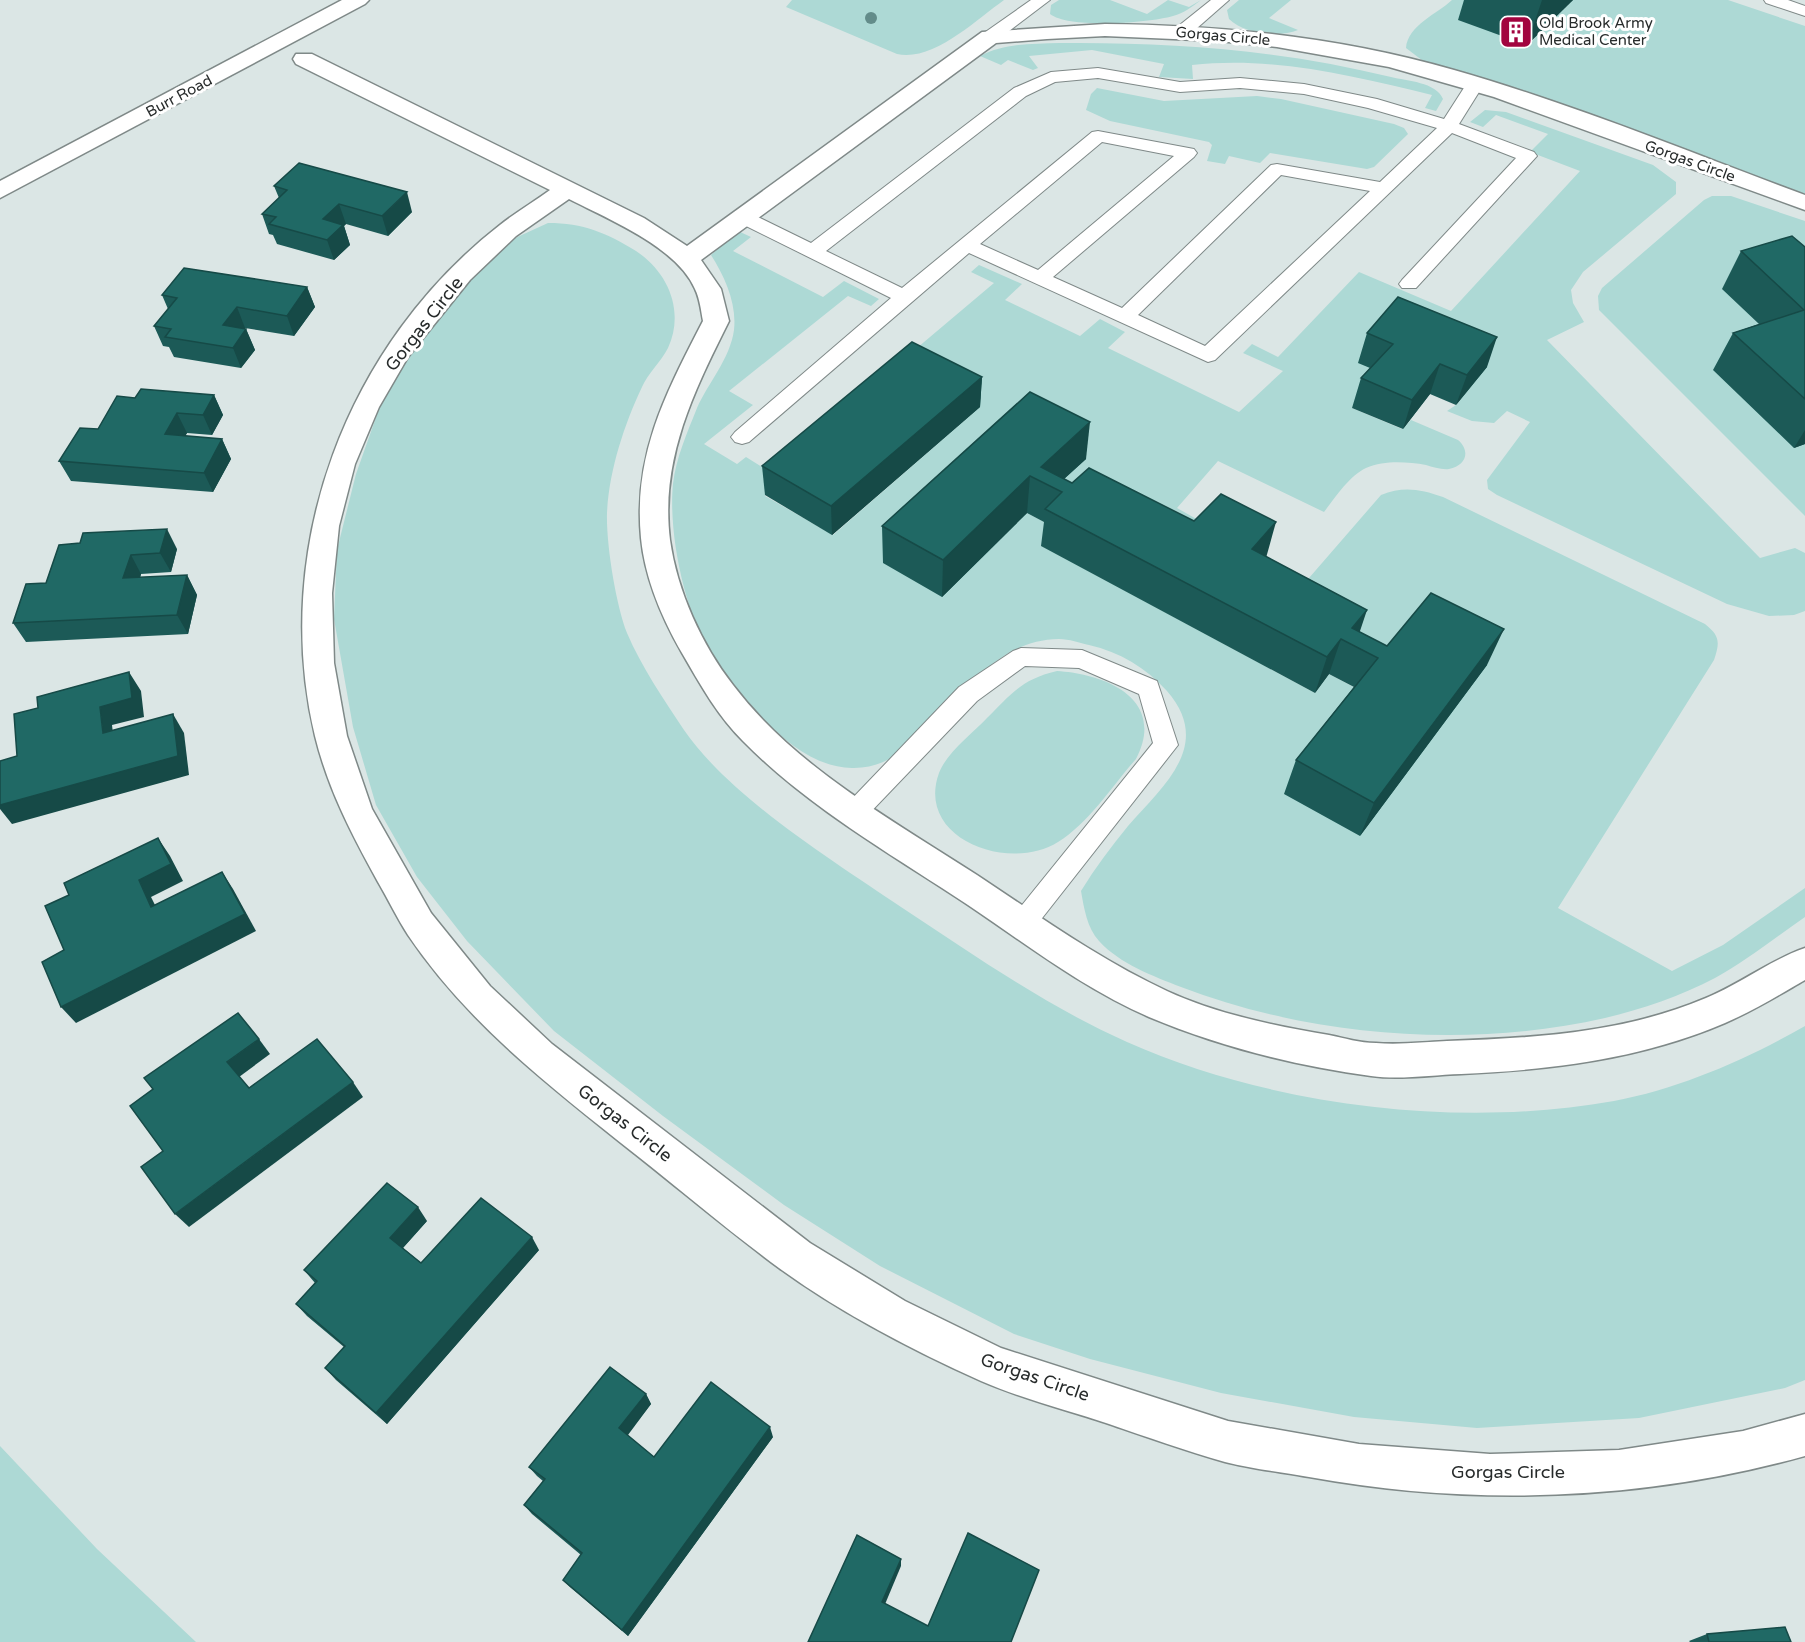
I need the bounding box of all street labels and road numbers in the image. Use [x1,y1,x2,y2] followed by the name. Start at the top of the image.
[1175,23,1271,49] street label: Gorgas Circle
[143,71,215,121] street label: Burr Road
[1642,136,1738,186] street label: Gorgas Circle
[380,272,468,376] street label: Gorgas Circle
[573,1079,677,1167] street label: Gorgas Circle
[978,1348,1092,1406] street label: Gorgas Circle
[1451,1461,1565,1483] street label: Gorgas Circle

